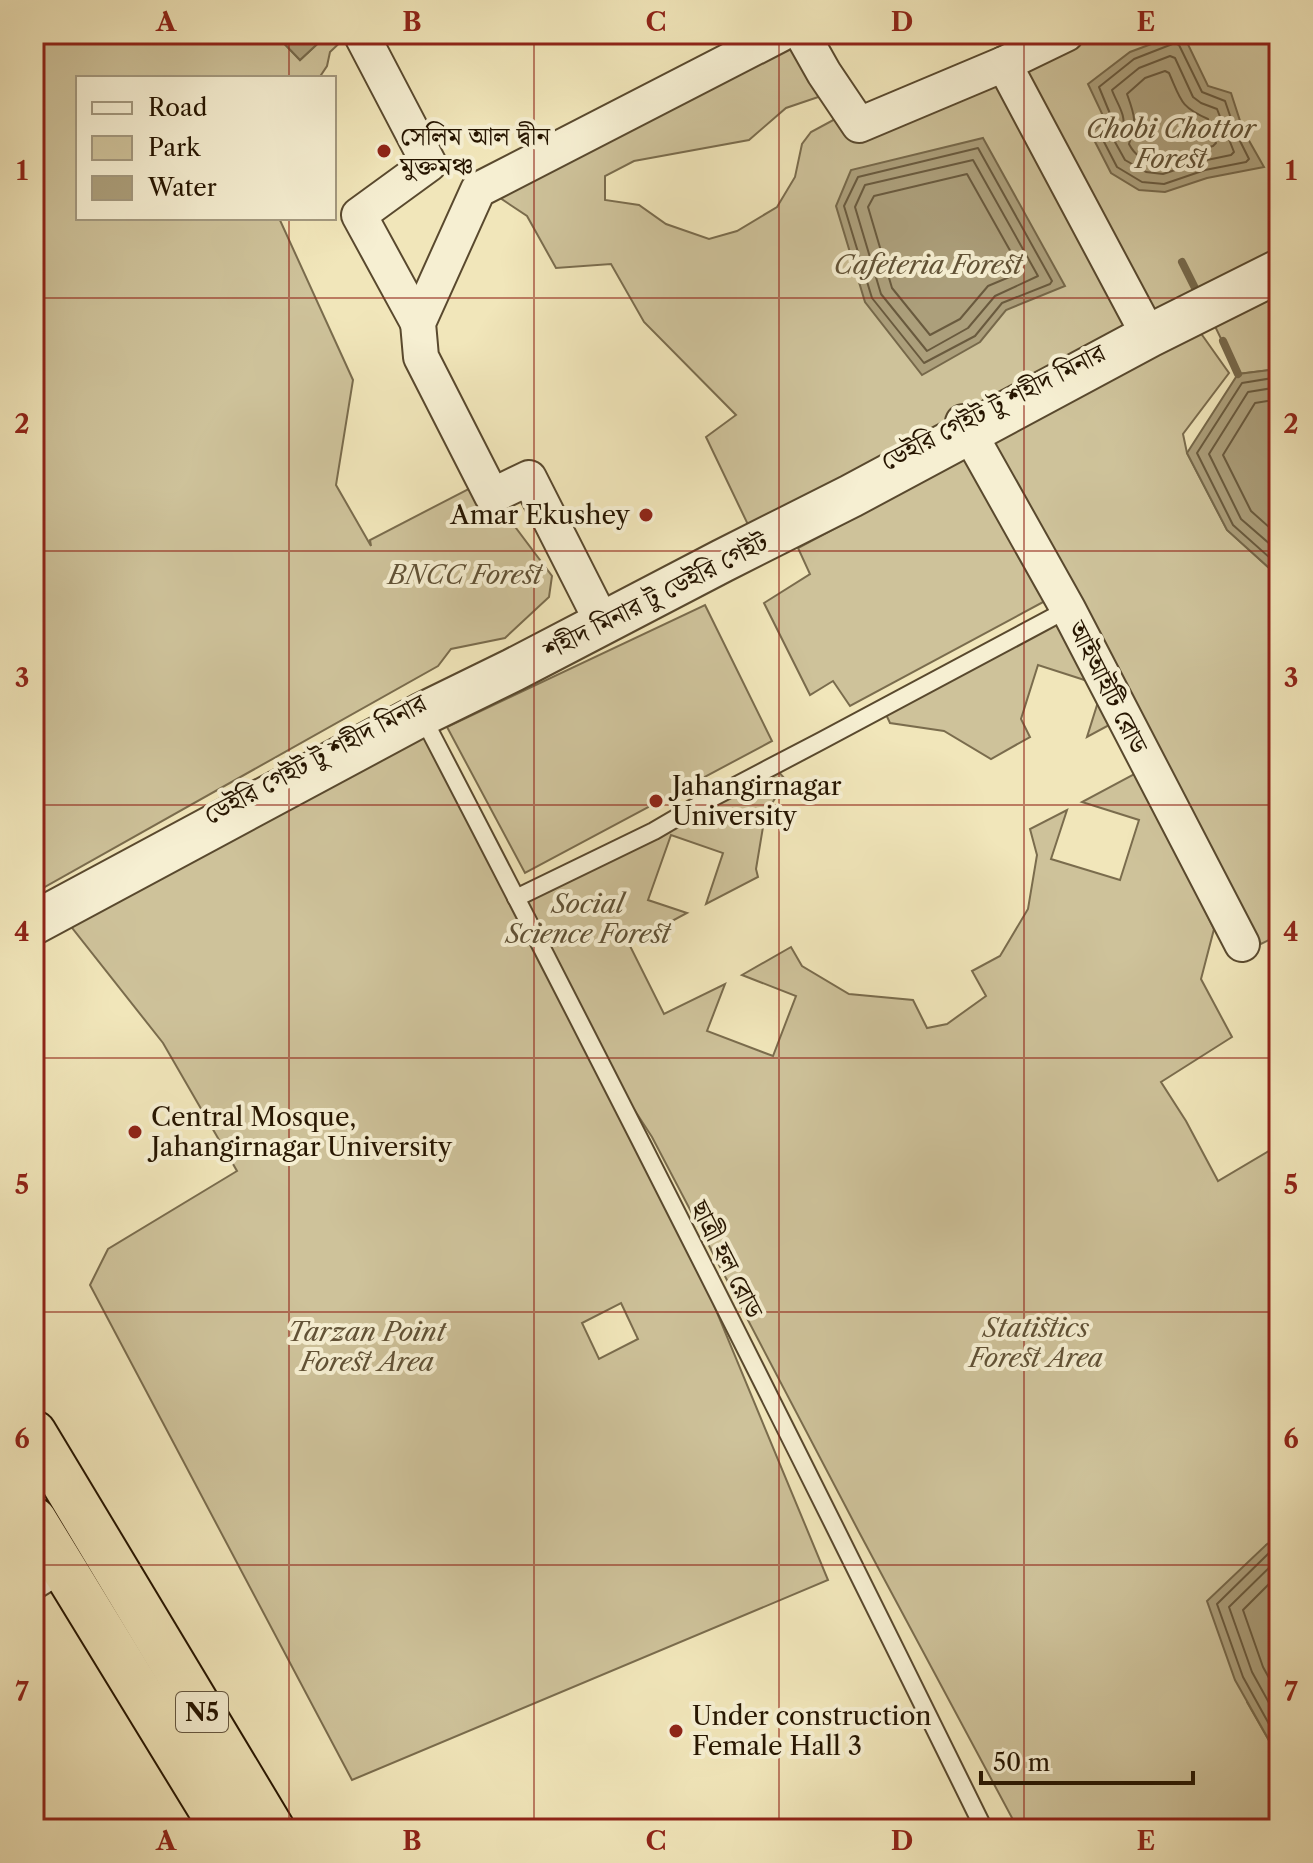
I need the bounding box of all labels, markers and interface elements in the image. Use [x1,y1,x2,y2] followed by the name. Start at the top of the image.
[155,6,177,38] text: A
[402,6,422,38] text: B
[646,6,666,38] text: C
[891,6,913,38] text: D
[1137,6,1155,38] text: E
[76,76,336,220] legend
[148,93,208,122] text: Road
[1086,113,1258,175] park label: Chobi Chottor Forest
[399,120,551,182] place label: সেলিম আল দ্বীন মুক্তমঞ্চ
[148,133,201,162] text: Park
[375,142,393,160] marker: সেলিম আল দ্বীন মুক্তমঞ্চ
[16,155,28,187] text: 1
[1285,155,1297,187] text: 1
[147,173,217,202] text: Water
[834,249,1024,281] park label: Cafeteria Forest
[875,336,1112,478] street label: ডেইরি গেইট টু শহীদ মিনার
[14,408,30,440] text: 2
[1283,408,1299,440] text: 2
[449,499,631,531] place label: Amar Ekushey
[637,506,655,524] marker: Amar Ekushey
[538,525,775,667] street label: শহীদ মিনার টু ডেইরি গেইট
[386,559,544,591] park label: BNCC Forest
[1061,615,1155,759] street label: আইআইটি রোড
[15,662,29,694] text: 3
[1284,662,1298,694] text: 3
[198,686,433,831] street label: ডেইরি গেইট টু শহীদ মিনার
[668,770,842,832] place label: Jahangirnagar University
[647,792,665,810] marker: Jahangirnagar University
[504,888,672,950] park label: Social Science Forest
[14,916,30,948] text: 4
[1283,916,1299,948] text: 4
[147,1101,453,1163] place label: Central Mosque, Jahangirnagar University
[126,1123,144,1141] marker: Central Mosque, Jahangirnagar University
[15,1169,29,1201] text: 5
[1284,1169,1298,1201] text: 5
[683,1194,771,1324] street label: ছাত্রী হল রোড
[967,1312,1103,1374] park label: Statistics Forest Area
[288,1316,448,1378] park label: Tarzan Point Forest Area
[14,1423,30,1455] text: 6
[1283,1423,1299,1455] text: 6
[15,1676,29,1708] text: 7
[1284,1676,1298,1708] text: 7
[176,1692,228,1732] road number: N5
[692,1700,932,1762] place label: Under construction Female Hall 3
[667,1722,685,1740] marker: Under construction Female Hall 3
[981,1735,1193,1785] scale bar
[993,1748,1050,1777] text: 50 m
[155,1825,177,1857] text: A
[402,1825,422,1857] text: B
[646,1825,666,1857] text: C
[891,1825,913,1857] text: D
[1137,1825,1155,1857] text: E

